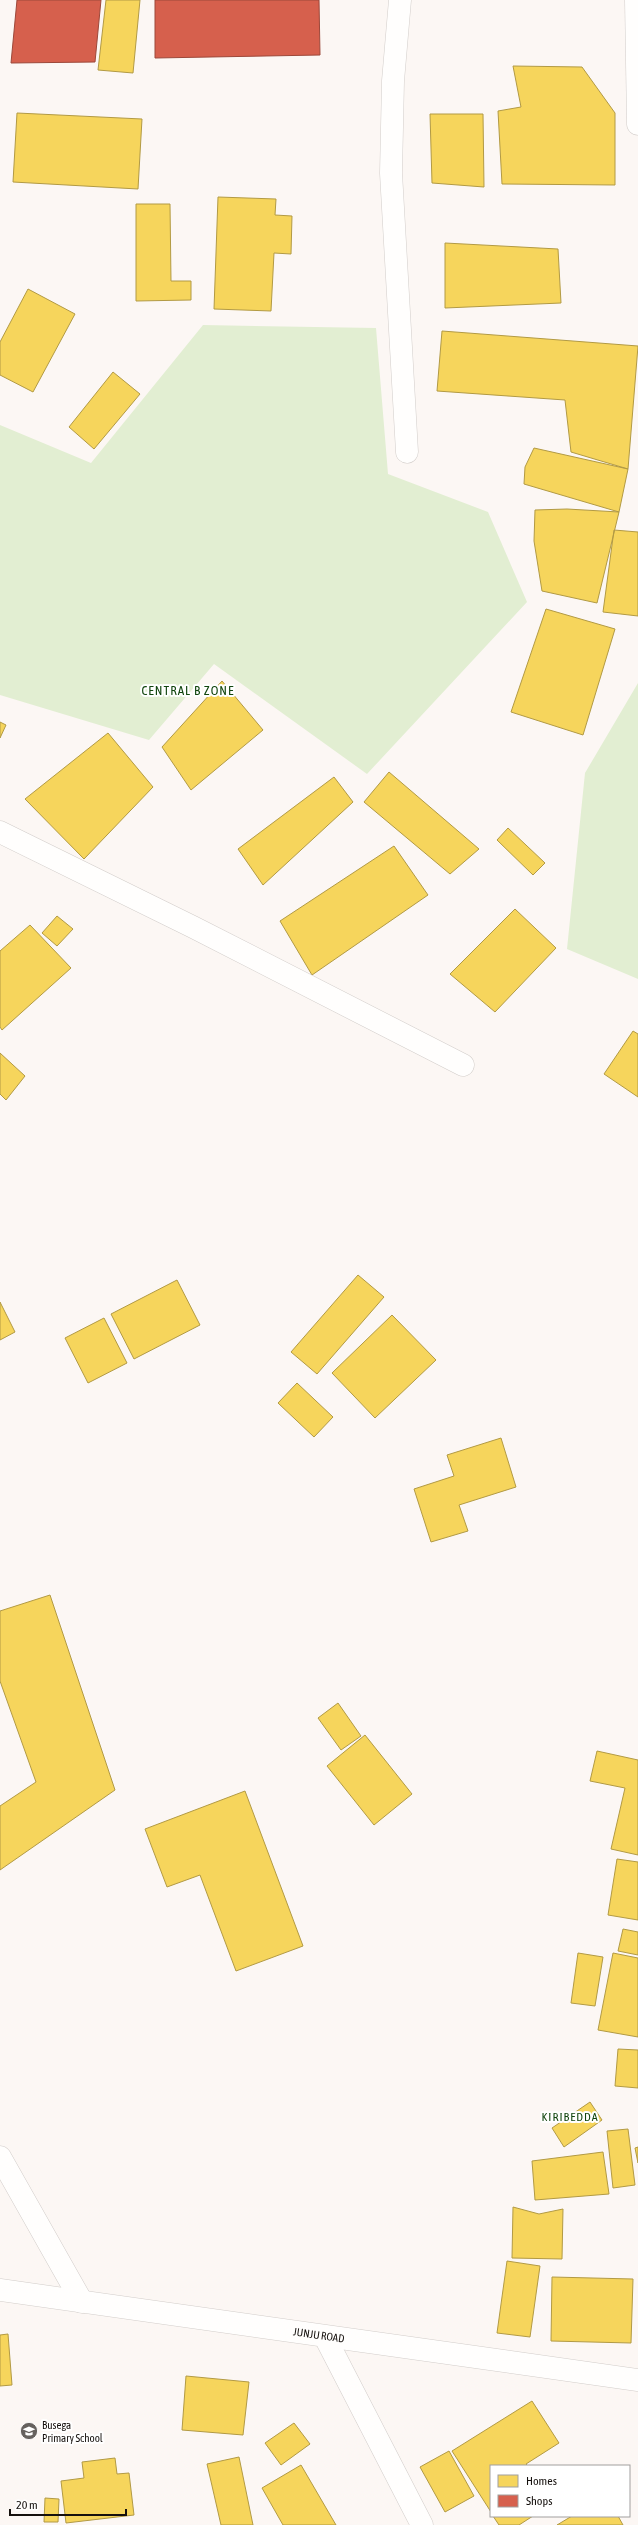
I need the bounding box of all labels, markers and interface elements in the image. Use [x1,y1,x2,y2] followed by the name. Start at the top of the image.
[141,683,235,698] district label: CENTRAL B ZONE
[541,2110,599,2124] district label: KIRIBEDDA
[293,2325,345,2345] street label: JUNJU ROAD
[42,2419,103,2444] place label: Busega Primary School
[19,2421,39,2441] school or university icon: Busega Primary School
[490,2465,630,2517] legend
[526,2474,557,2488] text: Homes
[10,2491,126,2517] scale bar
[526,2494,552,2508] text: Shops
[16,2498,38,2512] text: 20 m

